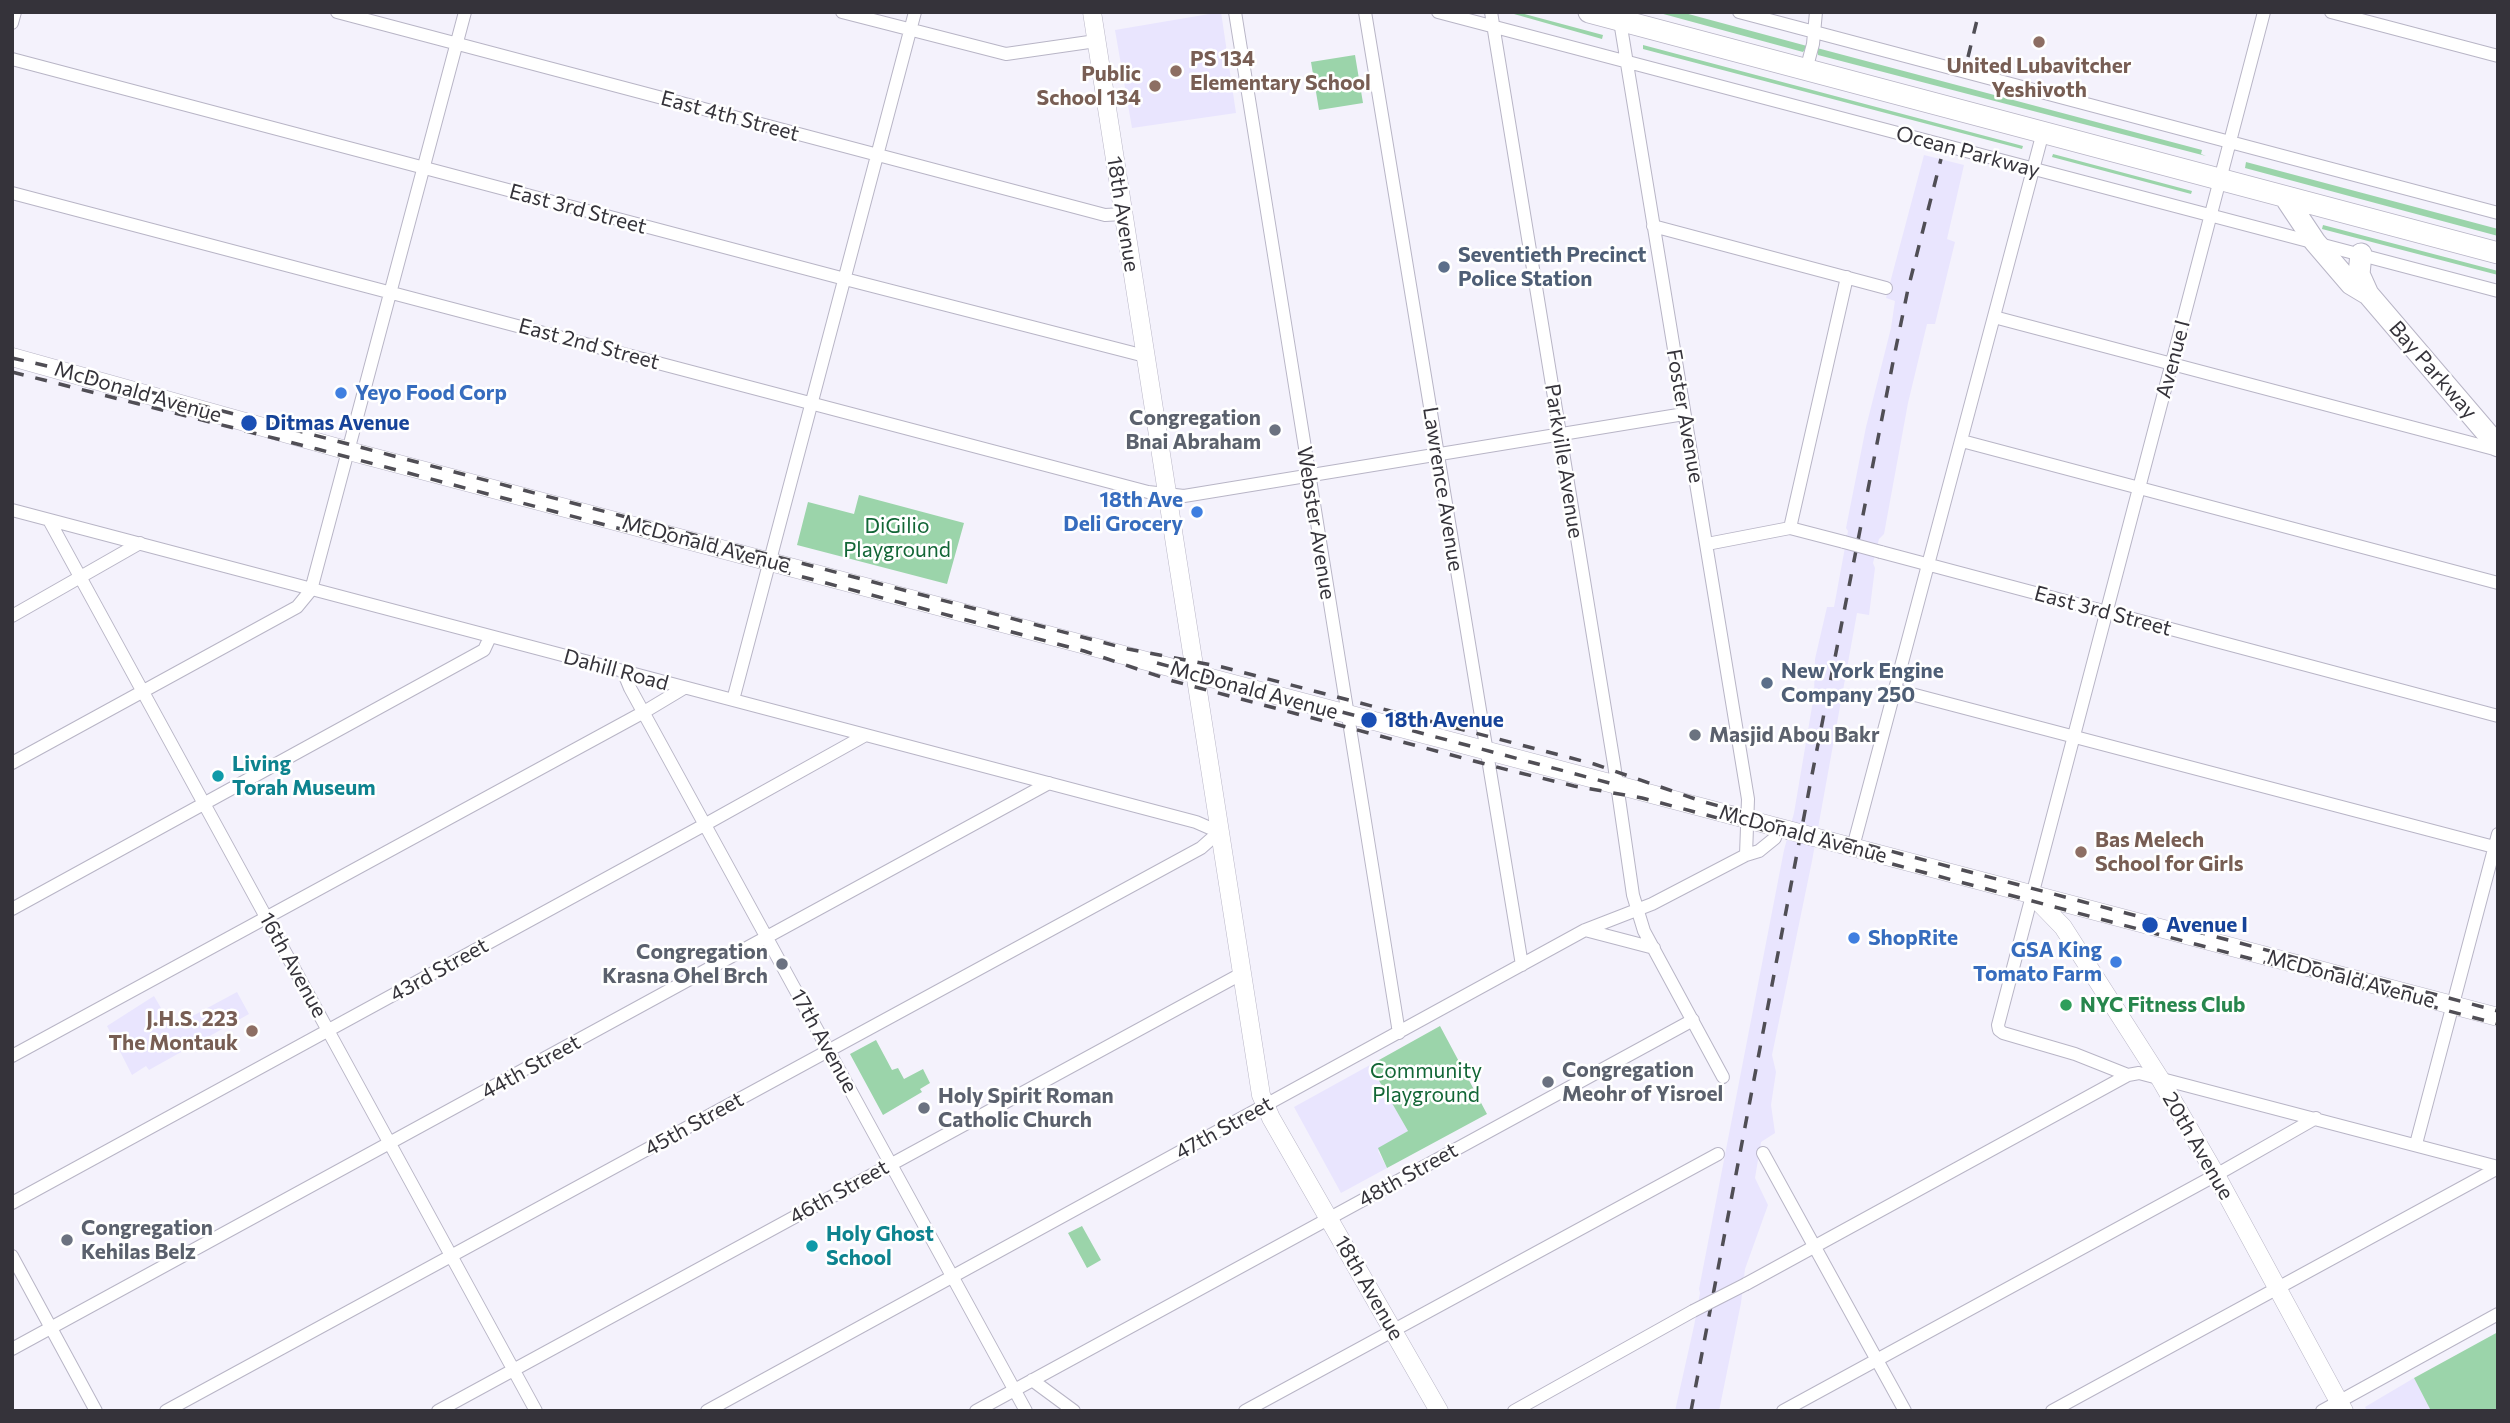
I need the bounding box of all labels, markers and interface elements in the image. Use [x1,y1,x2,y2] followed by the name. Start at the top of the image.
[2031,34,2047,50] marker: United Lubavitcher Yeshivoth
[1190,46,1371,96] place label: PS 134 Elementary School
[1947,53,2131,103] place label: United Lubavitcher Yeshivoth
[1037,61,1141,111] place label: Public School 134
[1168,63,1184,79] marker: PS 134 Elementary School
[1147,78,1163,94] marker: Public School 134
[658,85,802,147] street label: East 4th Street
[1893,121,2043,183] street label: Ocean Parkway
[1101,155,1145,273] street label: 18th Avenue
[507,179,649,239] street label: East 3rd Street
[1458,242,1646,292] place label: Seventieth Precinct Police Station
[1436,259,1452,275] marker: Seventieth Precinct Police Station
[516,313,662,375] street label: East 2nd Street
[2384,316,2482,424] street label: Bay Parkway
[2150,317,2196,401] street label: Avenue I
[1661,347,1709,485] street label: Foster Avenue
[51,356,225,428] street label: McDonald Avenue
[355,380,507,406] place label: Yeyo Food Corp
[1539,382,1589,540] street label: Parkville Avenue
[333,385,349,401] marker: Yeyo Food Corp
[1125,405,1261,455] place label: Congregation Bnai Abraham
[1418,405,1468,573] street label: Lawrence Avenue
[265,410,410,436] place label: Ditmas Avenue
[239,413,259,433] marker: Ditmas Avenue
[1267,422,1283,438] marker: Congregation Bnai Abraham
[1291,445,1341,601] street label: Webster Avenue
[1063,487,1183,537] place label: 18th Ave Deli Grocery
[1189,504,1205,520] marker: 18th Ave Deli Grocery
[619,509,793,579] street label: McDonald Avenue
[843,513,951,563] park label: DiGilio Playground
[2032,581,2174,641] street label: East 3rd Street
[561,644,671,696] street label: Dahill Road
[1167,655,1341,725] street label: McDonald Avenue
[1781,658,1944,708] place label: New York Engine Company 250
[1759,675,1775,691] marker: New York Engine Company 250
[1385,707,1504,733] place label: 18th Avenue
[1359,710,1379,730] marker: 18th Avenue
[1709,722,1880,748] place label: Masjid Abou Bakr
[1687,727,1703,743] marker: Masjid Abou Bakr
[232,751,375,801] place label: Living Torah Museum
[210,768,226,784] marker: Living Torah Museum
[1716,799,1890,869] street label: McDonald Avenue
[2095,827,2244,877] place label: Bas Melech School for Girls
[2073,844,2089,860] marker: Bas Melech School for Girls
[254,908,332,1022] street label: 16th Avenue
[2166,912,2248,938] place label: Avenue I
[2140,915,2160,935] marker: Avenue I
[1868,925,1958,951] place label: ShopRite
[1846,930,1862,946] marker: ShopRite
[386,933,492,1007] street label: 43rd Street
[1973,937,2102,987] place label: GSA King Tomato Farm
[602,939,768,989] place label: Congregation Krasna Ohel Brch
[2264,944,2438,1014] street label: McDonald Avenue
[2108,954,2124,970] marker: GSA King Tomato Farm
[774,956,790,972] marker: Congregation Krasna Ohel Brch
[785,985,863,1097] street label: 17th Avenue
[2080,992,2245,1018] place label: NYC Fitness Club
[2058,997,2074,1013] marker: NYC Fitness Club
[108,1006,238,1056] place label: J.H.S. 223 The Montauk
[244,1023,260,1039] marker: J.H.S. 223 The Montauk
[477,1030,585,1104] street label: 44th Street
[1562,1057,1723,1107] place label: Congregation Meohr of Yisroel
[1370,1058,1482,1108] park label: Community Playground
[1540,1074,1556,1090] marker: Congregation Meohr of Yisroel
[938,1083,1114,1133] place label: Holy Spirit Roman Catholic Church
[640,1087,748,1161] street label: 45th Street
[2157,1088,2239,1204] street label: 20th Avenue
[1171,1091,1277,1165] street label: 47th Street
[916,1100,932,1116] marker: Holy Spirit Roman Catholic Church
[1354,1137,1462,1213] street label: 48th Street
[785,1154,893,1230] street label: 46th Street
[81,1215,213,1265] place label: Congregation Kehilas Belz
[826,1221,934,1271] place label: Holy Ghost School
[1329,1231,1409,1345] street label: 18th Avenue
[59,1232,75,1248] marker: Congregation Kehilas Belz
[804,1238,820,1254] marker: Holy Ghost School

